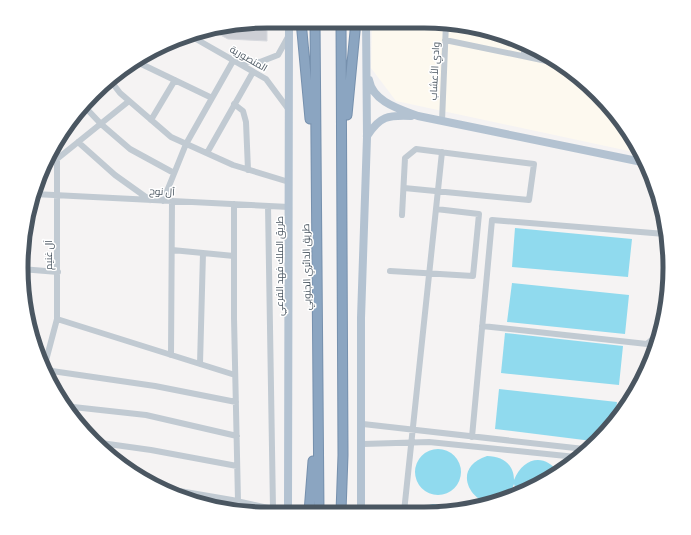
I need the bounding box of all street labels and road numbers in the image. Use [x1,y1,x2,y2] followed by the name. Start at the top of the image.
[228,42,270,74] street label: المنصورية
[426,42,444,101] street label: وادي الأعشاب
[149,184,175,199] street label: آل نوح
[273,216,287,316] street label: طريق الملك فهد الفرعي
[299,224,315,310] street label: طريق الدائري الجنوبي
[42,240,56,270] street label: آل غنيم

